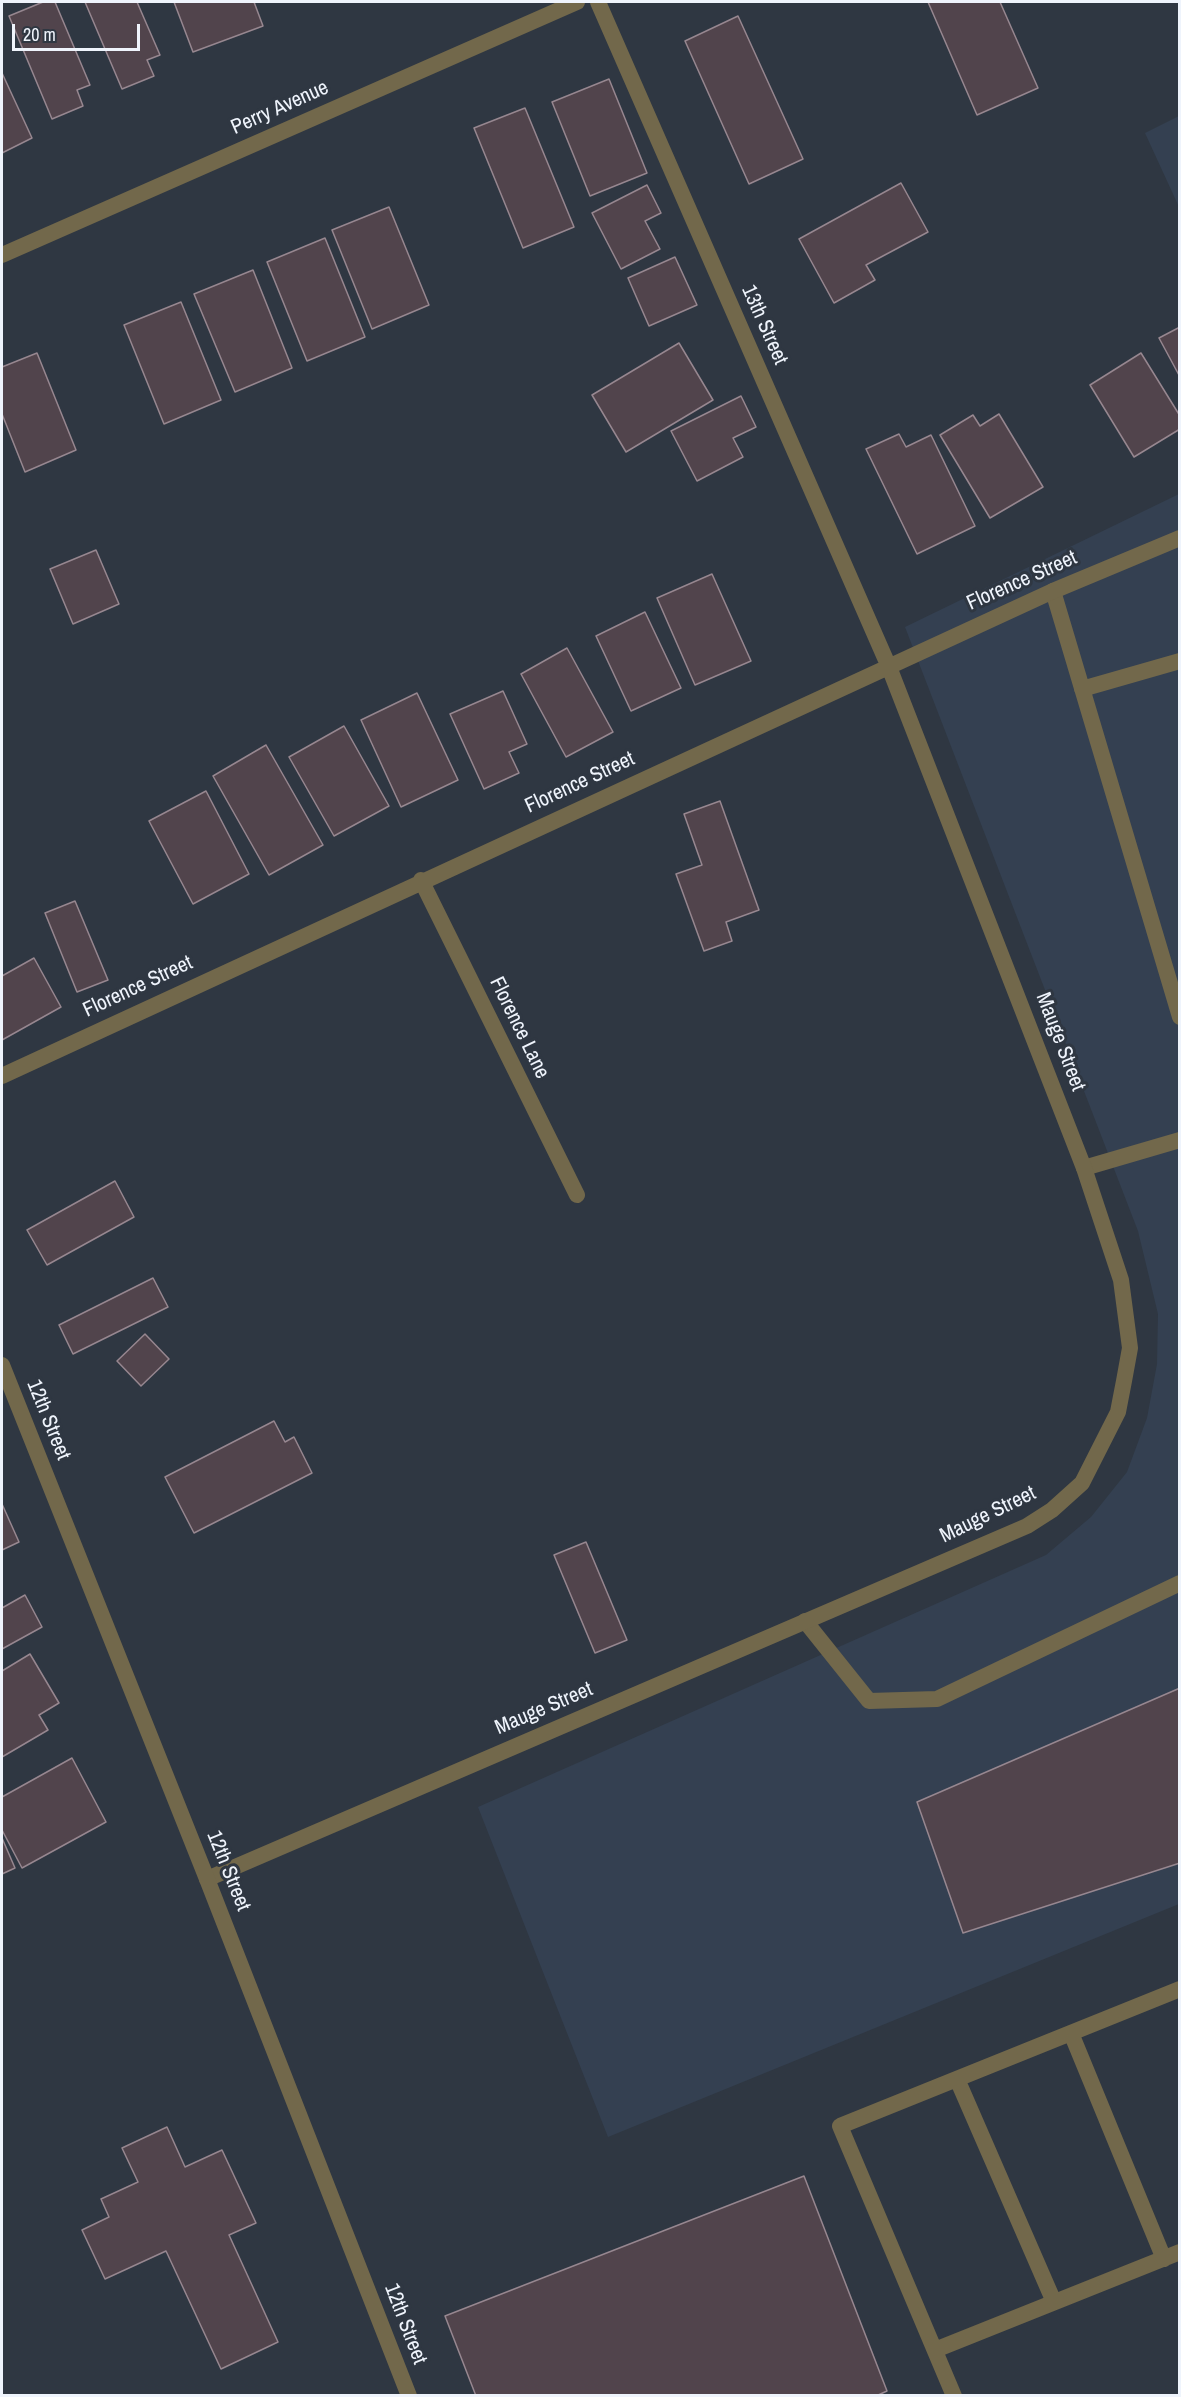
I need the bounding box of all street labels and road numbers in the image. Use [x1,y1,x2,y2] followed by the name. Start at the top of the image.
[227,75,333,141] street label: Perry Avenue
[735,281,793,369] street label: 13th Street
[963,546,1081,616] street label: Florence Street
[521,747,639,819] street label: Florence Street
[79,951,197,1023] street label: Florence Street
[484,973,554,1083] street label: Florence Lane
[1030,989,1090,1095] street label: Mauge Street
[21,1376,75,1464] street label: 12th Street
[936,1481,1040,1549] street label: Mauge Street
[491,1677,597,1741] street label: Mauge Street
[201,1827,255,1915] street label: 12th Street
[378,2280,432,2368] street label: 12th Street

